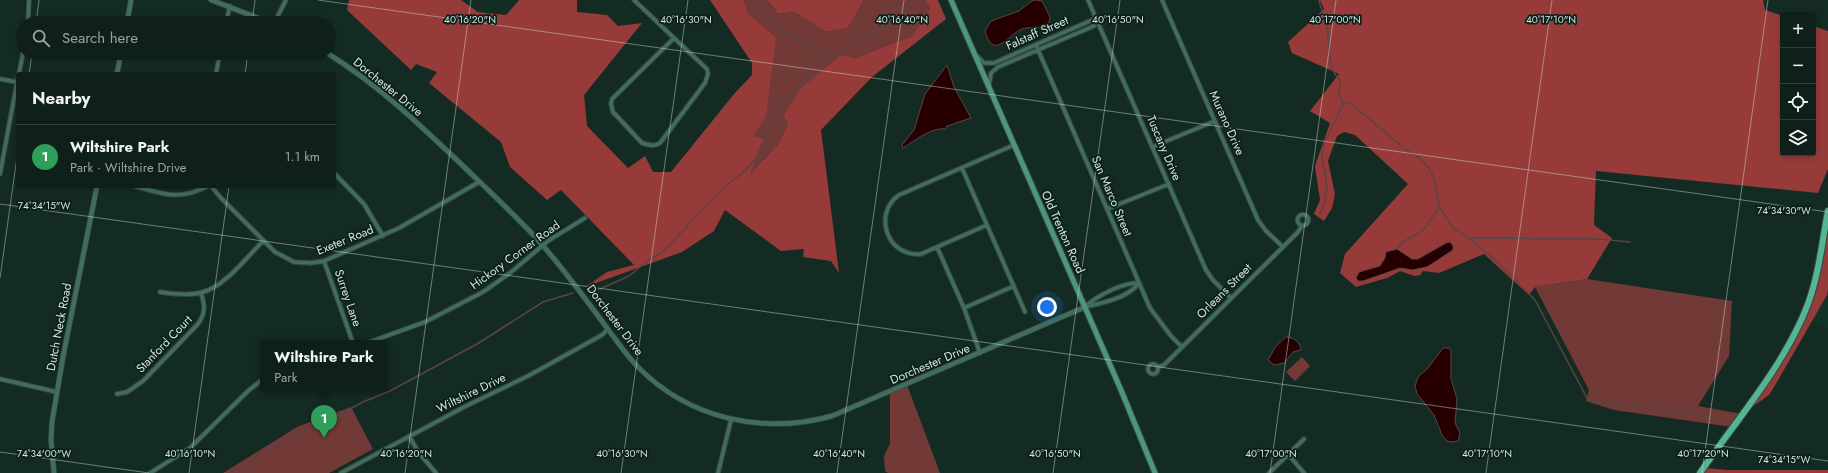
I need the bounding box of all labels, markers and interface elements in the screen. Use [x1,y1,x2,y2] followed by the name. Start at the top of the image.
[1003,11,1071,55] street label: Falstaff Street
[444,12,496,27] text: 40°16'20"N
[660,12,712,27] text: 40°16'30"N
[876,12,928,27] text: 40°16'40"N
[1092,12,1144,27] text: 40°16'50"N
[1309,12,1361,27] text: 40°17'00"N
[1526,12,1576,27] text: 40°17'10"N
[1780,12,1816,156] map controls
[1780,12,1816,48] button: +
[16,16,336,60] search box
[30,27,52,49] icon: search
[62,27,138,49] text: Search here
[1780,48,1816,84] button: −
[349,53,427,121] street label: Dorchester Drive
[1780,84,1816,120] button: locate
[32,86,90,110] text: Nearby
[1205,88,1249,158] street label: Murano Drive
[1142,113,1186,183] street label: Tuscany Drive
[1780,120,1816,156] button: layers
[70,136,169,158] text: Wiltshire Park
[42,147,48,166] text: 1
[285,147,320,166] text: 1.1 km
[1087,153,1137,239] street label: San Marco Street
[70,158,186,177] text: Park · Wiltshire Drive
[1037,188,1089,276] street label: Old Trenton Road
[18,198,70,213] text: 74°34'15"W
[1757,203,1811,218] text: 74°34'30"W
[466,216,564,294] street label: Hickory Corner Road
[314,220,376,260] street label: Exeter Road
[1192,259,1256,323] street label: Orleans Street
[330,267,366,329] street label: Surrey Lane
[582,281,648,359] street label: Dorchester Drive
[42,282,76,372] street label: Dutch Neck Road
[1037,297,1057,317] your location
[132,311,196,377] street label: Stanford Court
[887,339,973,389] street label: Dorchester Drive
[260,340,388,392] popup
[274,346,374,368] text: Wiltshire Park
[274,368,298,387] text: Park
[433,368,509,418] street label: Wiltshire Drive
[311,405,337,438] pin: 1
[17,446,71,461] text: 74°34'00"W
[165,446,215,461] text: 40°16'10"N
[380,446,432,461] text: 40°16'20"N
[596,446,648,461] text: 40°16'30"N
[813,446,865,461] text: 40°16'40"N
[1029,446,1081,461] text: 40°16'50"N
[1245,446,1297,461] text: 40°17'00"N
[1462,446,1512,461] text: 40°17'10"N
[1677,446,1729,461] text: 40°17'20"N
[1758,452,1810,467] text: 74°34'15"W

